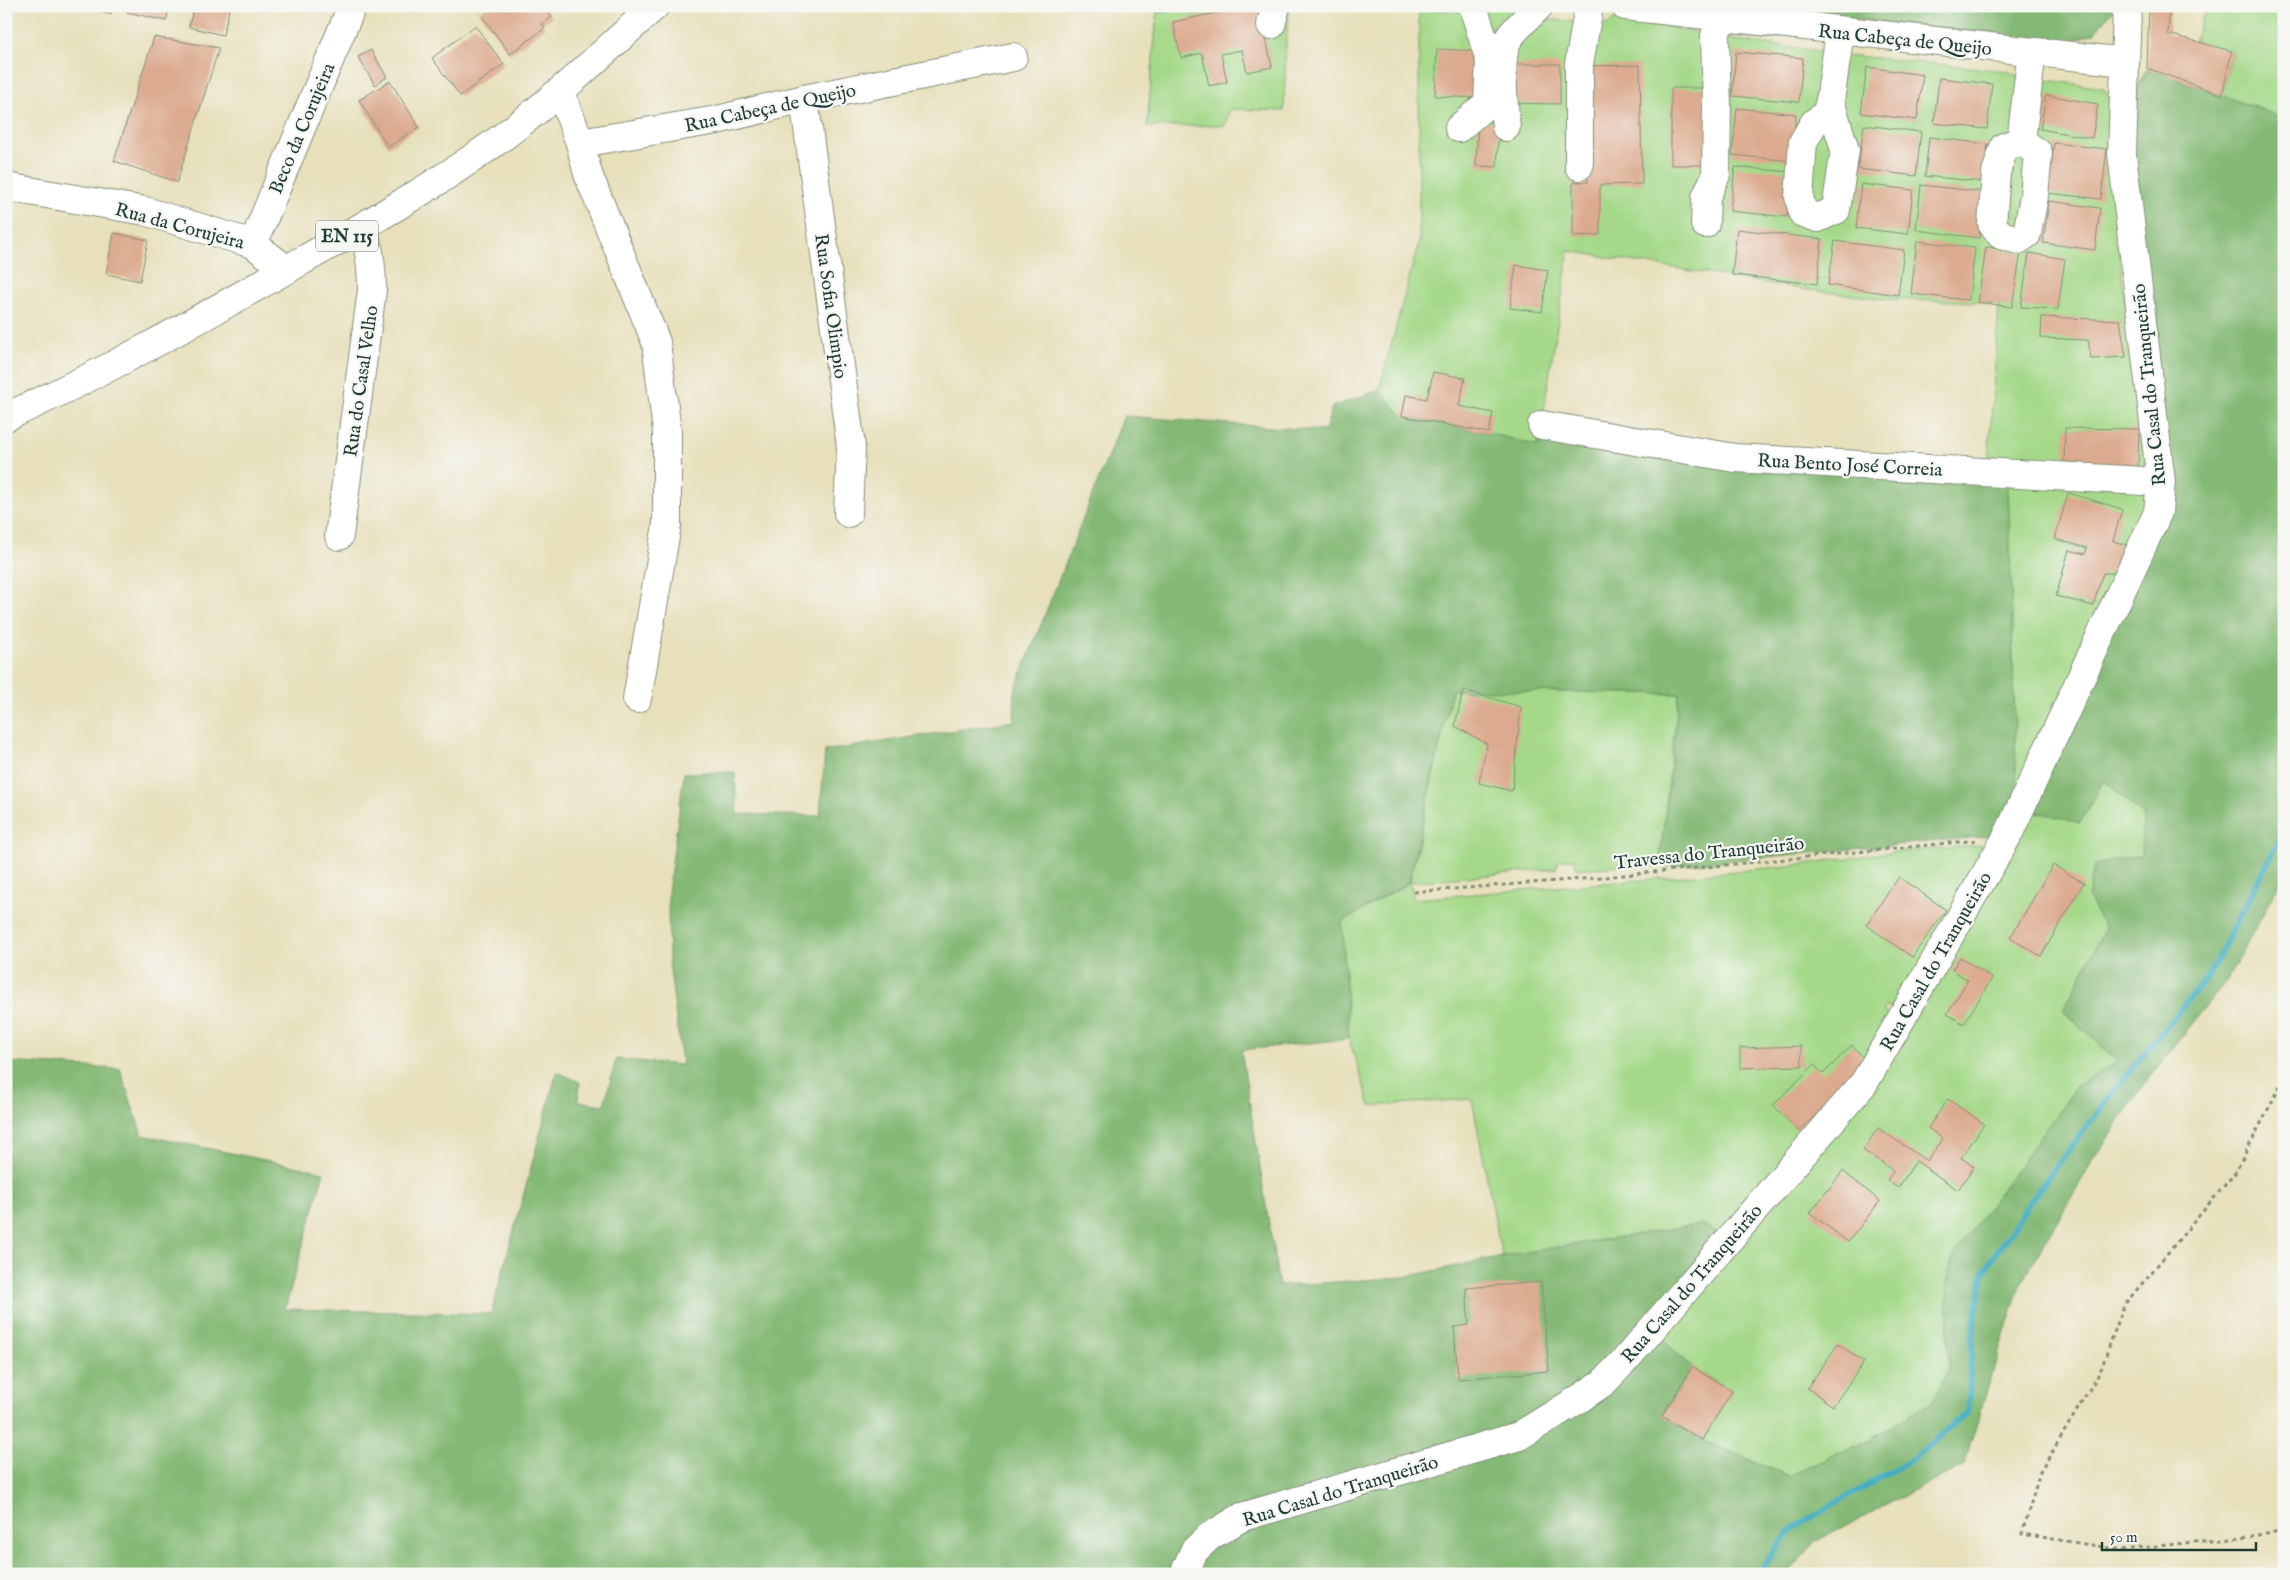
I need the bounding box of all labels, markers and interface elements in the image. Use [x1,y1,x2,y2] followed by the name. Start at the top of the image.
[1817,20,1993,62] street label: Rua Cabeça de Queijo
[264,59,342,198] street label: Beco da Corujeira
[683,79,858,139] street label: Rua Cabeça de Queijo
[112,198,248,256] street label: Rua da Corujeira
[316,220,378,252] road number: EN 115
[808,232,852,380] street label: Rua Sofia Olimpio
[2127,282,2173,487] street label: Rua Casal do Tranqueirão
[339,304,384,459] street label: Rua do Casal Velho
[1757,449,1944,483] street label: Rua Bento José Correia
[1613,832,1805,876] street label: Travessa do Tranqueirão
[1876,868,1998,1056] street label: Rua Casal do Tranqueirão
[1617,1200,1768,1369] street label: Rua Casal do Tranqueirão
[1240,1451,1441,1533] street label: Rua Casal do Tranqueirão
[2102,1520,2256,1552] scale bar
[2110,1528,2138,1547] text: 50 m

